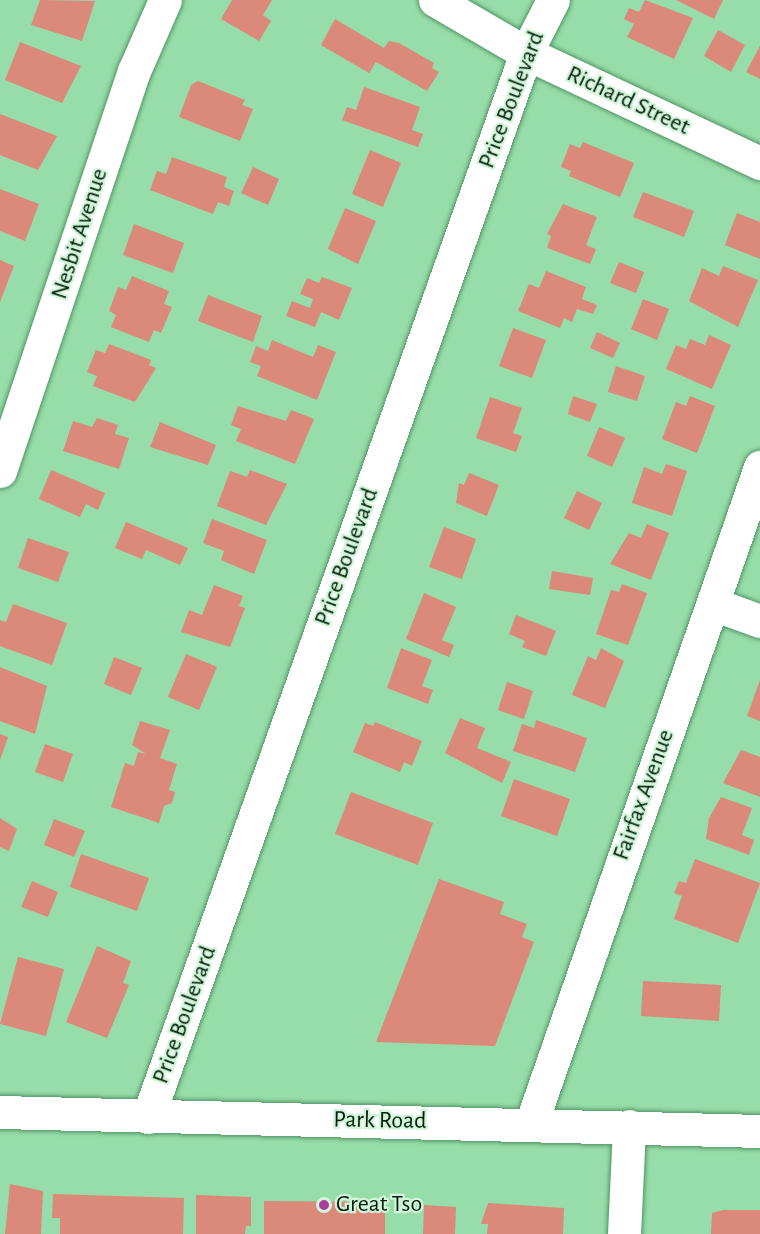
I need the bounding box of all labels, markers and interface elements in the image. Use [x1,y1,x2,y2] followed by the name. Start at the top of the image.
[473,27,551,173] street label: Price Boulevard
[562,60,694,142] street label: Richard Street
[45,165,115,303] street label: Nesbit Avenue
[309,484,385,630] street label: Price Boulevard
[607,726,681,864] street label: Fairfax Avenue
[147,942,223,1088] street label: Price Boulevard
[333,1106,427,1136] street label: Park Road
[336,1191,422,1219] place label: Great Tso
[317,1198,331,1212] marker: Great Tso

